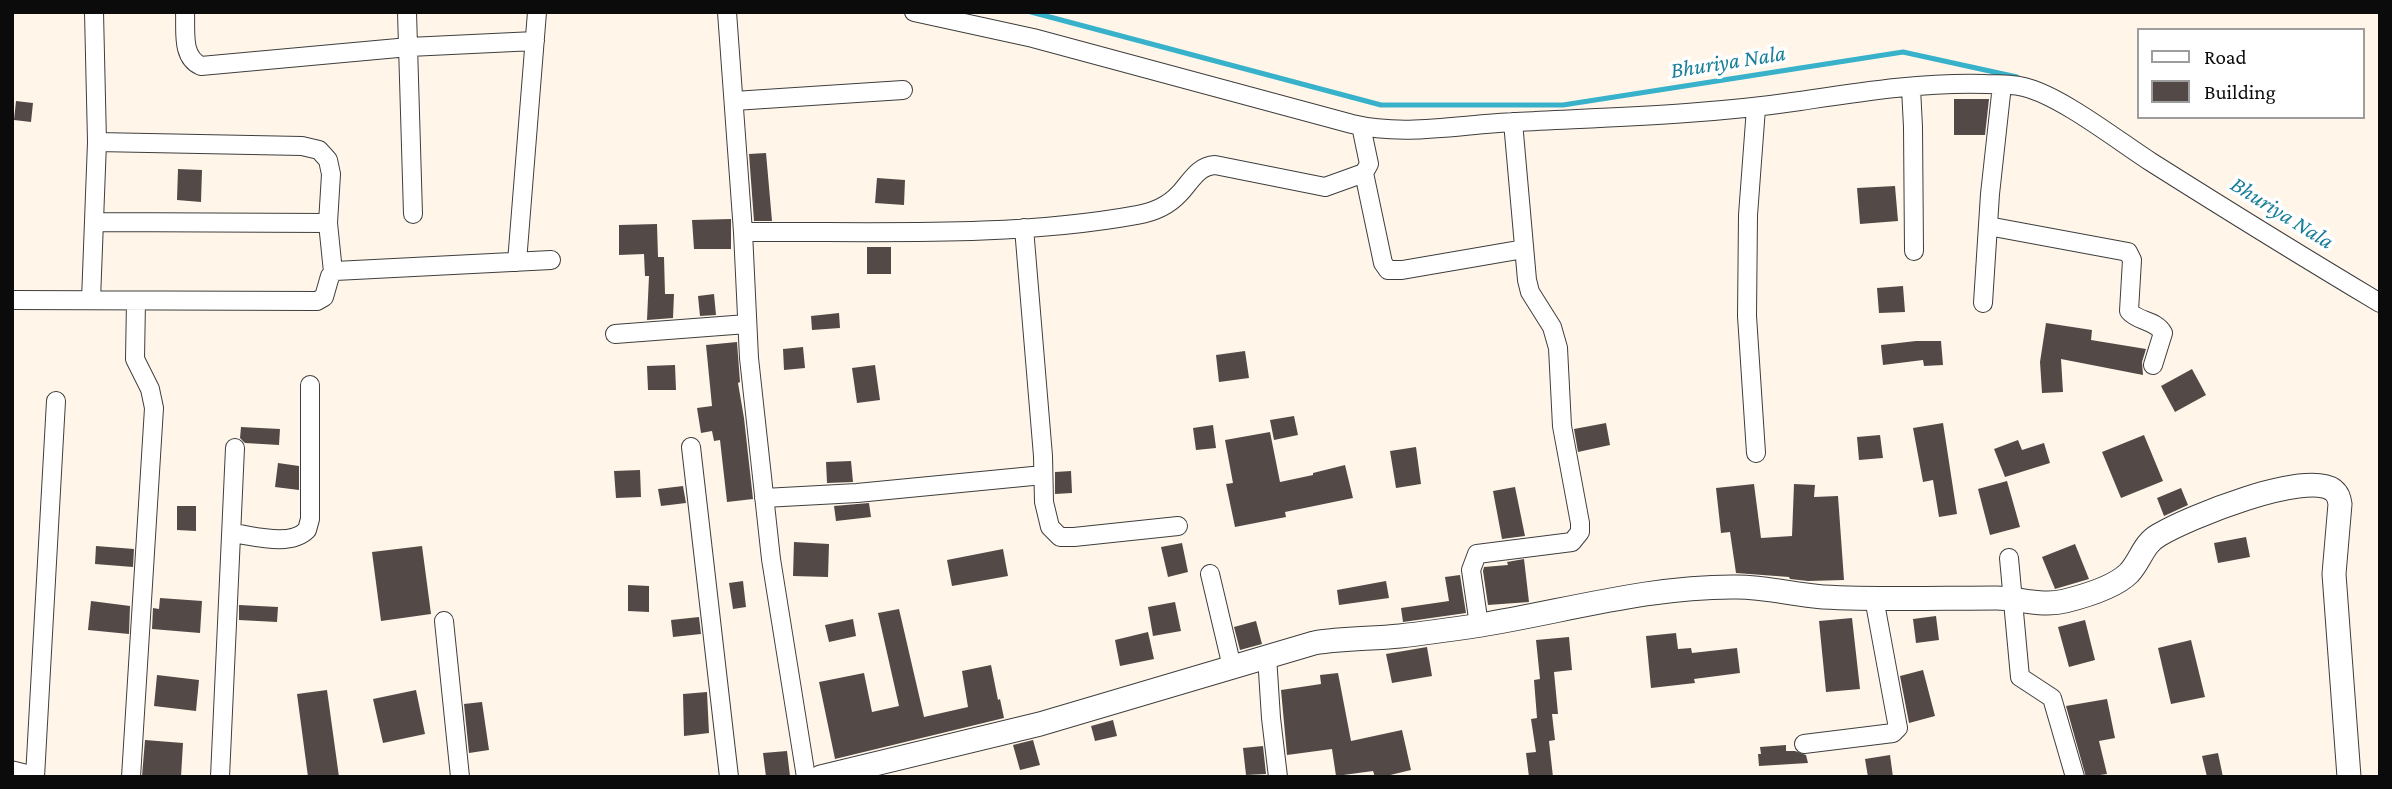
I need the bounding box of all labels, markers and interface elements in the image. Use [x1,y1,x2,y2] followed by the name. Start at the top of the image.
[2136,28,2364,119] legend
[1668,39,1788,85] water label: Bhuriya Nala
[2204,45,2247,69] text: Road
[2204,80,2276,104] text: Building
[2225,170,2339,256] water label: Bhuriya Nala

